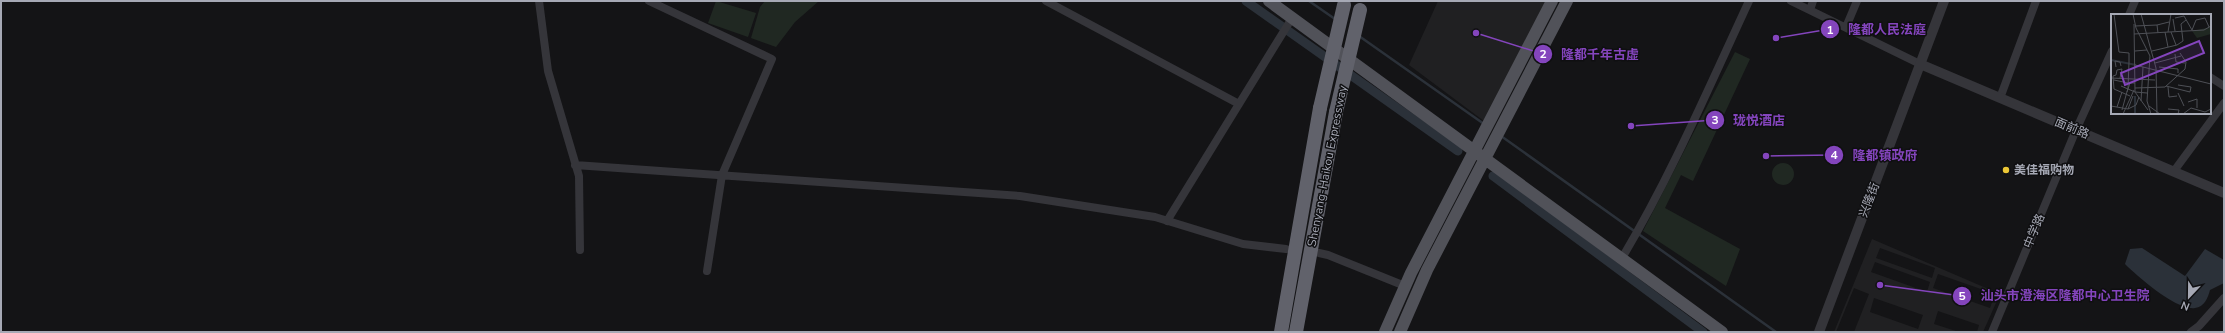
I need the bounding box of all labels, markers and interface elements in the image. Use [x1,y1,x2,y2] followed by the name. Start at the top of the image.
[2111,14,2211,114] inset map
[1820,17,1934,42] callout: 隆都人民法庭
[1848,21,1926,39] text: 隆都人民法庭
[1826,22,1834,38] text: 1
[1533,42,1647,67] callout: 隆都千年古虚
[1539,46,1547,62] text: 2
[1561,46,1639,64] text: 隆都千年古虚
[1303,83,1351,248] street label: Shenyang-Haikou Expressway
[1705,108,1793,133] callout: 珑悦酒店
[1711,112,1719,128] text: 3
[1733,112,1785,130] text: 珑悦酒店
[2052,114,2092,142] street label: 面前路
[1824,142,1925,167] callout: 隆都镇政府
[1830,147,1838,163] text: 4
[1852,147,1918,165] text: 隆都镇政府
[2014,162,2074,178] place label: 美佳福购物
[2001,165,2011,175] marker: 美佳福购物
[1855,180,1883,220] street label: 兴隆街
[2020,211,2048,251] street label: 中学路
[2169,277,2209,317] north arrow
[1952,283,2157,308] callout: 汕头市澄海区隆都中心卫生院
[1980,287,2150,305] text: 汕头市澄海区隆都中心卫生院
[1958,288,1966,304] text: 5
[2179,297,2192,314] text: N

